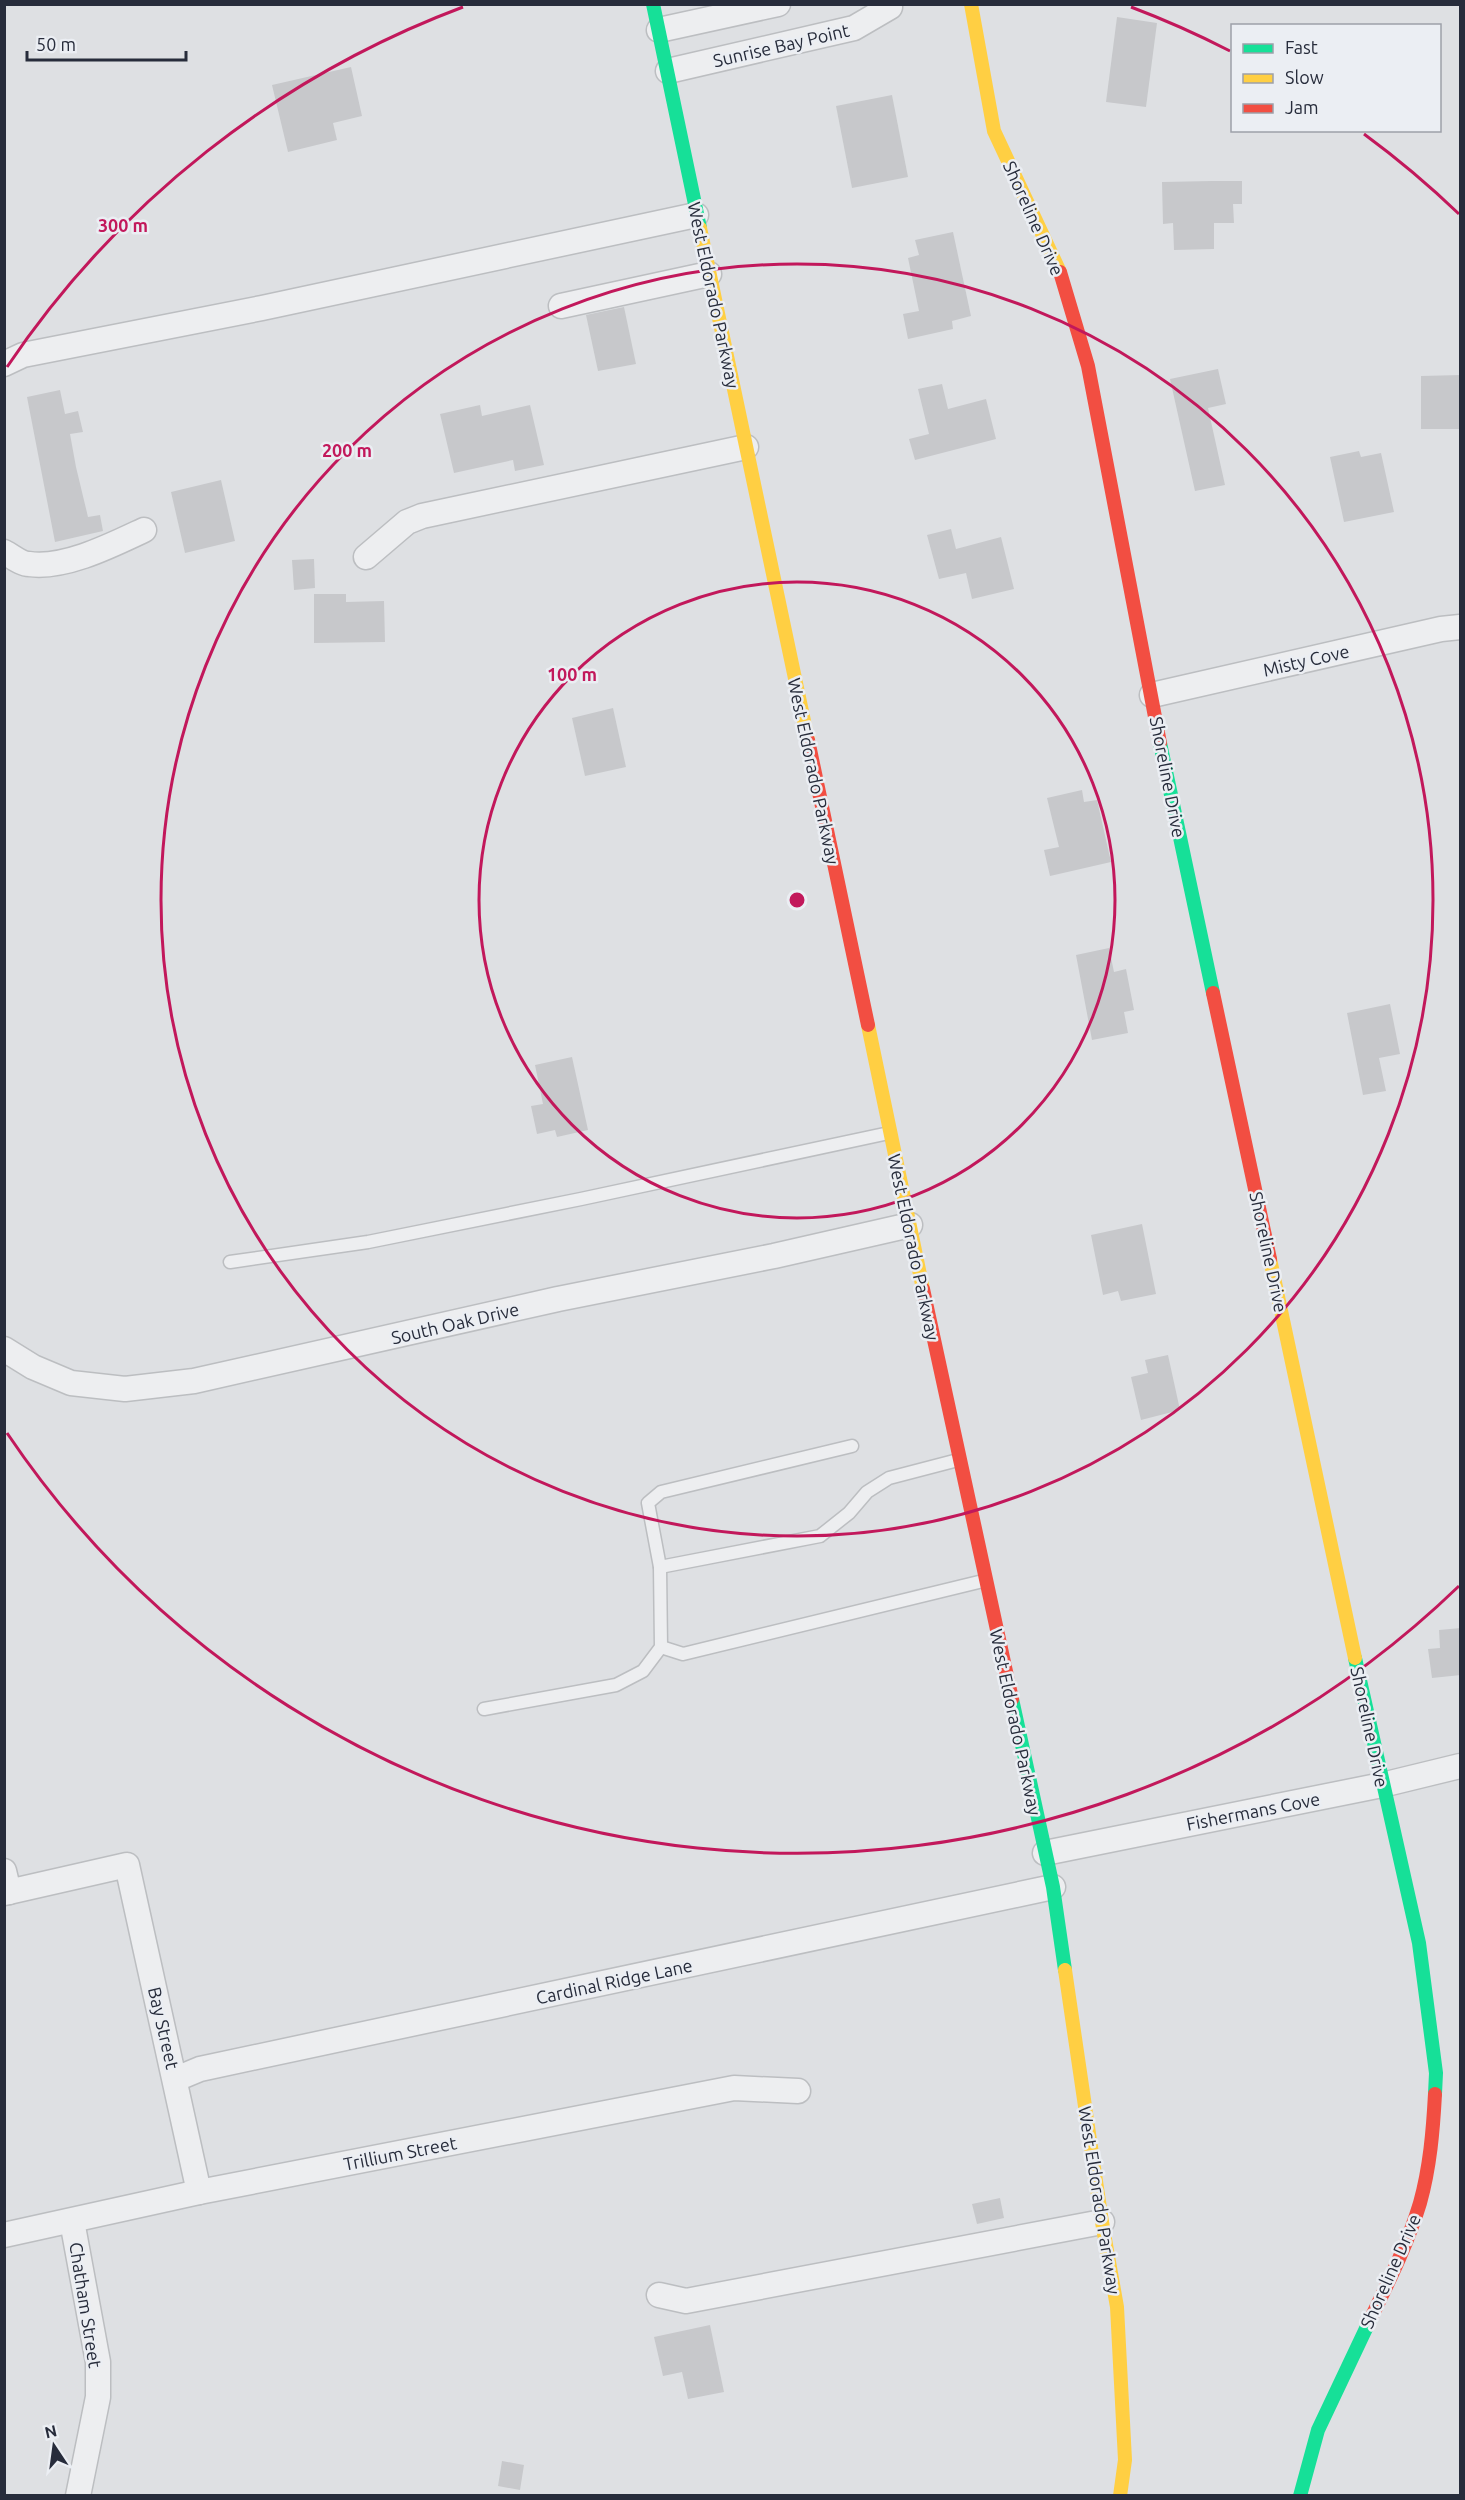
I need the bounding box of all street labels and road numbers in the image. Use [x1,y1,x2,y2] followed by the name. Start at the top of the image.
[711,20,851,70] street label: Sunrise Bay Point
[1000,158,1068,278] street label: Shoreline Drive
[684,200,744,390] street label: West Eldorado Parkway
[1261,640,1351,680] street label: Misty Cove
[784,676,844,866] street label: West Eldorado Parkway
[1146,715,1190,839] street label: Shoreline Drive
[884,1152,944,1342] street label: West Eldorado Parkway
[1246,1190,1292,1314] street label: Shoreline Drive
[389,1299,521,1347] street label: South Oak Drive
[986,1627,1046,1817] street label: West Eldorado Parkway
[1347,1665,1393,1789] street label: Shoreline Drive
[1184,1788,1322,1834] street label: Fishermans Cove
[534,1955,694,2007] street label: Cardinal Ridge Lane
[145,1985,183,2071] street label: Bay Street
[1075,2105,1125,2296] street label: West Eldorado Parkway
[342,2132,458,2174] street label: Trillium Street
[1356,2211,1424,2331] street label: Shoreline Drive
[66,2241,106,2369] street label: Chatham Street

